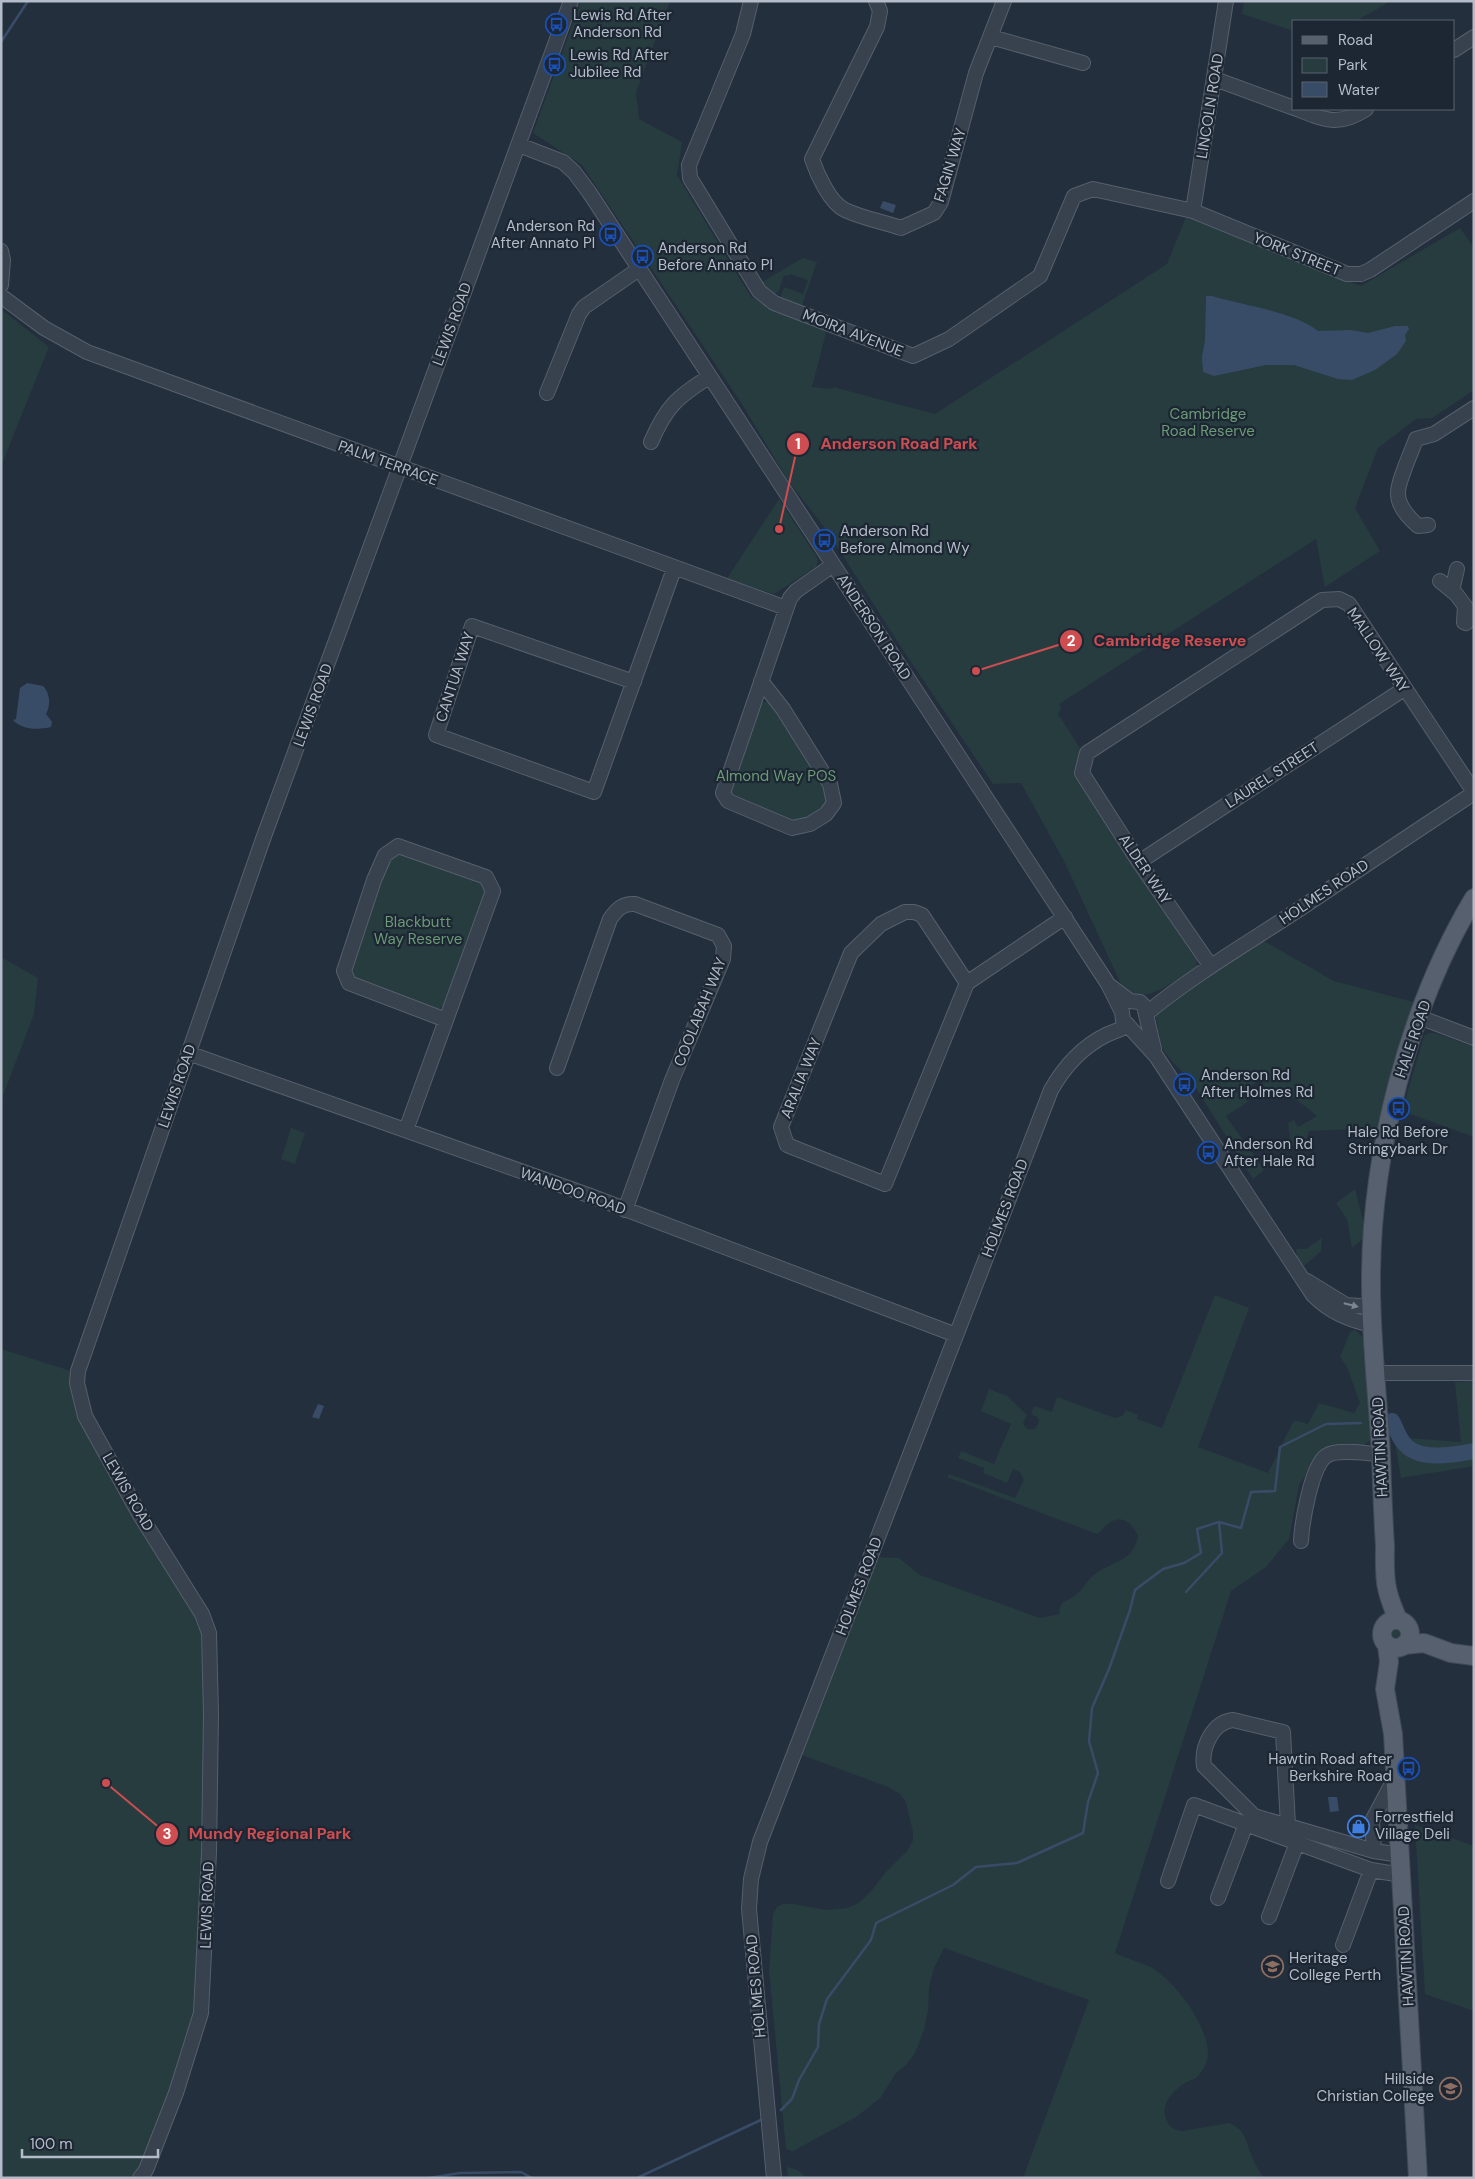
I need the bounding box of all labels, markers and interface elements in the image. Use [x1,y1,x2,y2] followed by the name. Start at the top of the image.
[573,5,672,42] place label: Lewis Rd After Anderson Rd
[545,12,569,36] bus stop icon: Lewis Rd After Anderson Rd
[1292,20,1455,110] legend
[1338,30,1373,50] text: Road
[570,45,669,82] place label: Lewis Rd After Jubilee Rd
[542,52,566,76] bus stop icon: Lewis Rd After Jubilee Rd
[1192,52,1228,160] street label: LINCOLN ROAD
[1338,55,1368,75] text: Park
[1338,80,1380,100] text: Water
[929,125,971,205] street label: FAGIN WAY
[491,216,595,253] place label: Anderson Rd After Annato Pl
[599,223,623,247] bus stop icon: Anderson Rd After Annato Pl
[1250,227,1344,281] street label: YORK STREET
[658,238,773,275] place label: Anderson Rd Before Annato Pl
[630,245,654,269] bus stop icon: Anderson Rd Before Annato Pl
[428,280,476,368] street label: LEWIS ROAD
[800,305,906,361] street label: MOIRA AVENUE
[1161,404,1255,441] park label: Cambridge Road Reserve
[786,428,988,459] callout: Anderson Road Park
[820,433,978,454] text: Anderson Road Park
[795,434,801,454] text: 1
[335,436,441,490] street label: PALM TERRACE
[840,521,970,558] place label: Anderson Rd Before Almond Wy
[812,528,836,552] bus stop icon: Anderson Rd Before Almond Wy
[832,570,916,684] street label: ANDERSON ROAD
[1342,604,1414,697] street label: MALLOW WAY
[1059,625,1257,656] callout: Cambridge Reserve
[431,629,479,725] street label: CANTUA WAY
[1094,630,1246,651] text: Cambridge Reserve
[1067,631,1076,651] text: 2
[289,661,337,749] street label: LEWIS ROAD
[1221,737,1323,813] street label: LAUREL STREET
[716,766,837,786] park label: Almond Way POS
[1114,830,1176,908] street label: ALDER WAY
[1275,855,1373,929] street label: HOLMES ROAD
[374,912,462,949] park label: Blackbutt Way Reserve
[669,954,731,1069] street label: COOLABAH WAY
[1390,998,1436,1080] street label: HALE ROAD
[776,1034,826,1121] street label: ARALIA WAY
[153,1042,201,1130] street label: LEWIS ROAD
[1201,1065,1313,1102] place label: Anderson Rd After Holmes Rd
[1173,1072,1197,1096] bus stop icon: Anderson Rd After Holmes Rd
[1386,1097,1410,1121] bus stop icon: Hale Rd Before Stringybark Dr
[1347,1122,1449,1159] place label: Hale Rd Before Stringybark Dr
[1224,1134,1315,1171] place label: Anderson Rd After Hale Rd
[1196,1141,1220,1165] bus stop icon: Anderson Rd After Hale Rd
[977,1156,1033,1260] street label: HOLMES ROAD
[517,1163,629,1219] street label: WANDOO ROAD
[1343,1301,1358,1309] one-way arrow
[1367,1397,1393,1497] street label: HAWTIN ROAD
[98,1449,158,1535] street label: LEWIS ROAD
[831,1534,887,1638] street label: HOLMES ROAD
[1268,1749,1392,1786] place label: Hawtin Road after Berkshire Road
[1396,1756,1420,1780] bus stop icon: Hawtin Road after Berkshire Road
[1375,1807,1454,1844] place label: Forrestfield Village Deli
[1347,1814,1371,1838] shop icon: Forrestfield Village Deli
[154,1818,362,1849] callout: Mundy Regional Park
[189,1823,352,1844] text: Mundy Regional Park
[162,1824,172,1844] text: 3
[195,1861,219,1949] street label: LEWIS ROAD
[1393,1906,1419,2006] street label: HAWTIN ROAD
[742,1934,770,2038] street label: HOLMES ROAD
[1289,1948,1381,1985] place label: Heritage College Perth
[1261,1955,1285,1979] school or university icon: Heritage College Perth
[1317,2069,1434,2106] place label: Hillside Christian College
[1438,2076,1462,2100] school or university icon: Hillside Christian College
[22,2126,159,2158] scale bar
[30,2134,73,2154] text: 100 m

